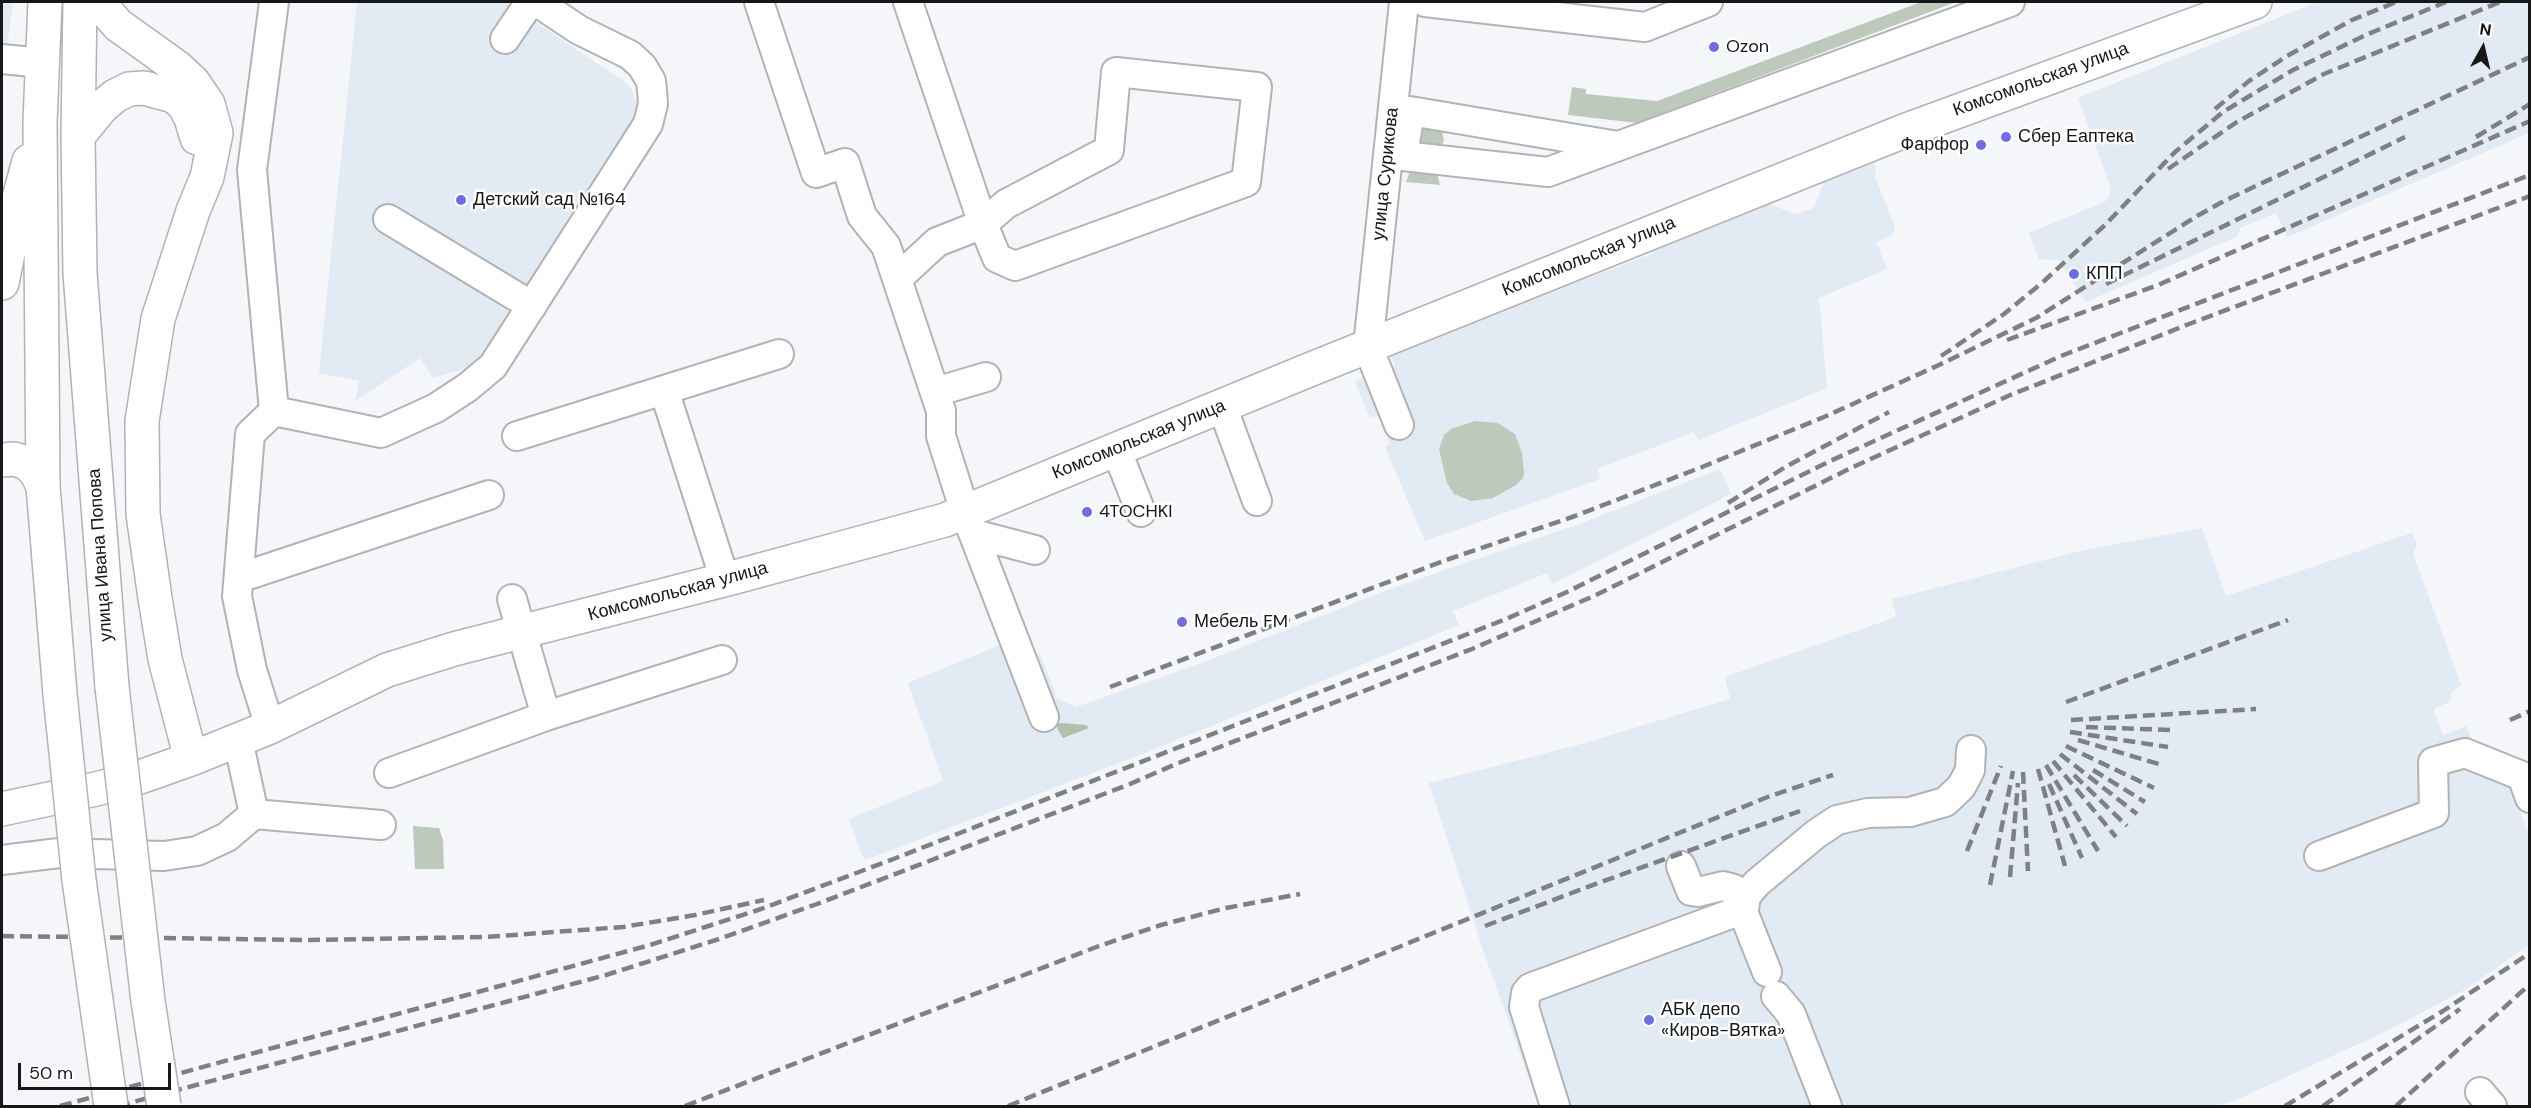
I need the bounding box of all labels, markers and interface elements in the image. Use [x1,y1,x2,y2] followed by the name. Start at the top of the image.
[2453,18,2513,78] north arrow
[2478,18,2493,41] text: N
[1726,36,1769,58] place label: Ozon
[1950,38,2132,122] street label: Комсомольская улица
[1707,40,1721,54] marker: Ozon
[1368,106,1404,242] street label: улица Сурикова
[2018,126,2134,148] place label: Сбер Еаптека
[1999,130,2013,144] marker: Сбер Еаптека
[1900,134,1969,156] place label: Фарфор
[1974,138,1988,152] marker: Фарфор
[473,189,626,211] place label: Детский сад №164
[454,193,468,207] marker: Детский сад №164
[1499,212,1679,302] street label: Комсомольская улица
[2086,263,2122,285] place label: КПП
[2067,267,2081,281] marker: КПП
[1049,395,1229,485] street label: Комсомольская улица
[84,468,118,642] street label: улица Ивана Попова
[1099,501,1172,523] place label: 4TOCHKI
[1080,505,1094,519] marker: 4TOCHKI
[586,558,770,626] street label: Комсомольская улица
[1194,611,1288,633] place label: Мебель FM
[1175,615,1189,629] marker: Мебель FM
[1661,999,1785,1042] place label: АБК депо «Киров-Вятка»
[1642,1013,1656,1027] marker: АБК депо «Киров-Вятка»
[21,1051,174,1089] scale bar
[29,1061,73,1085] text: 50 m

